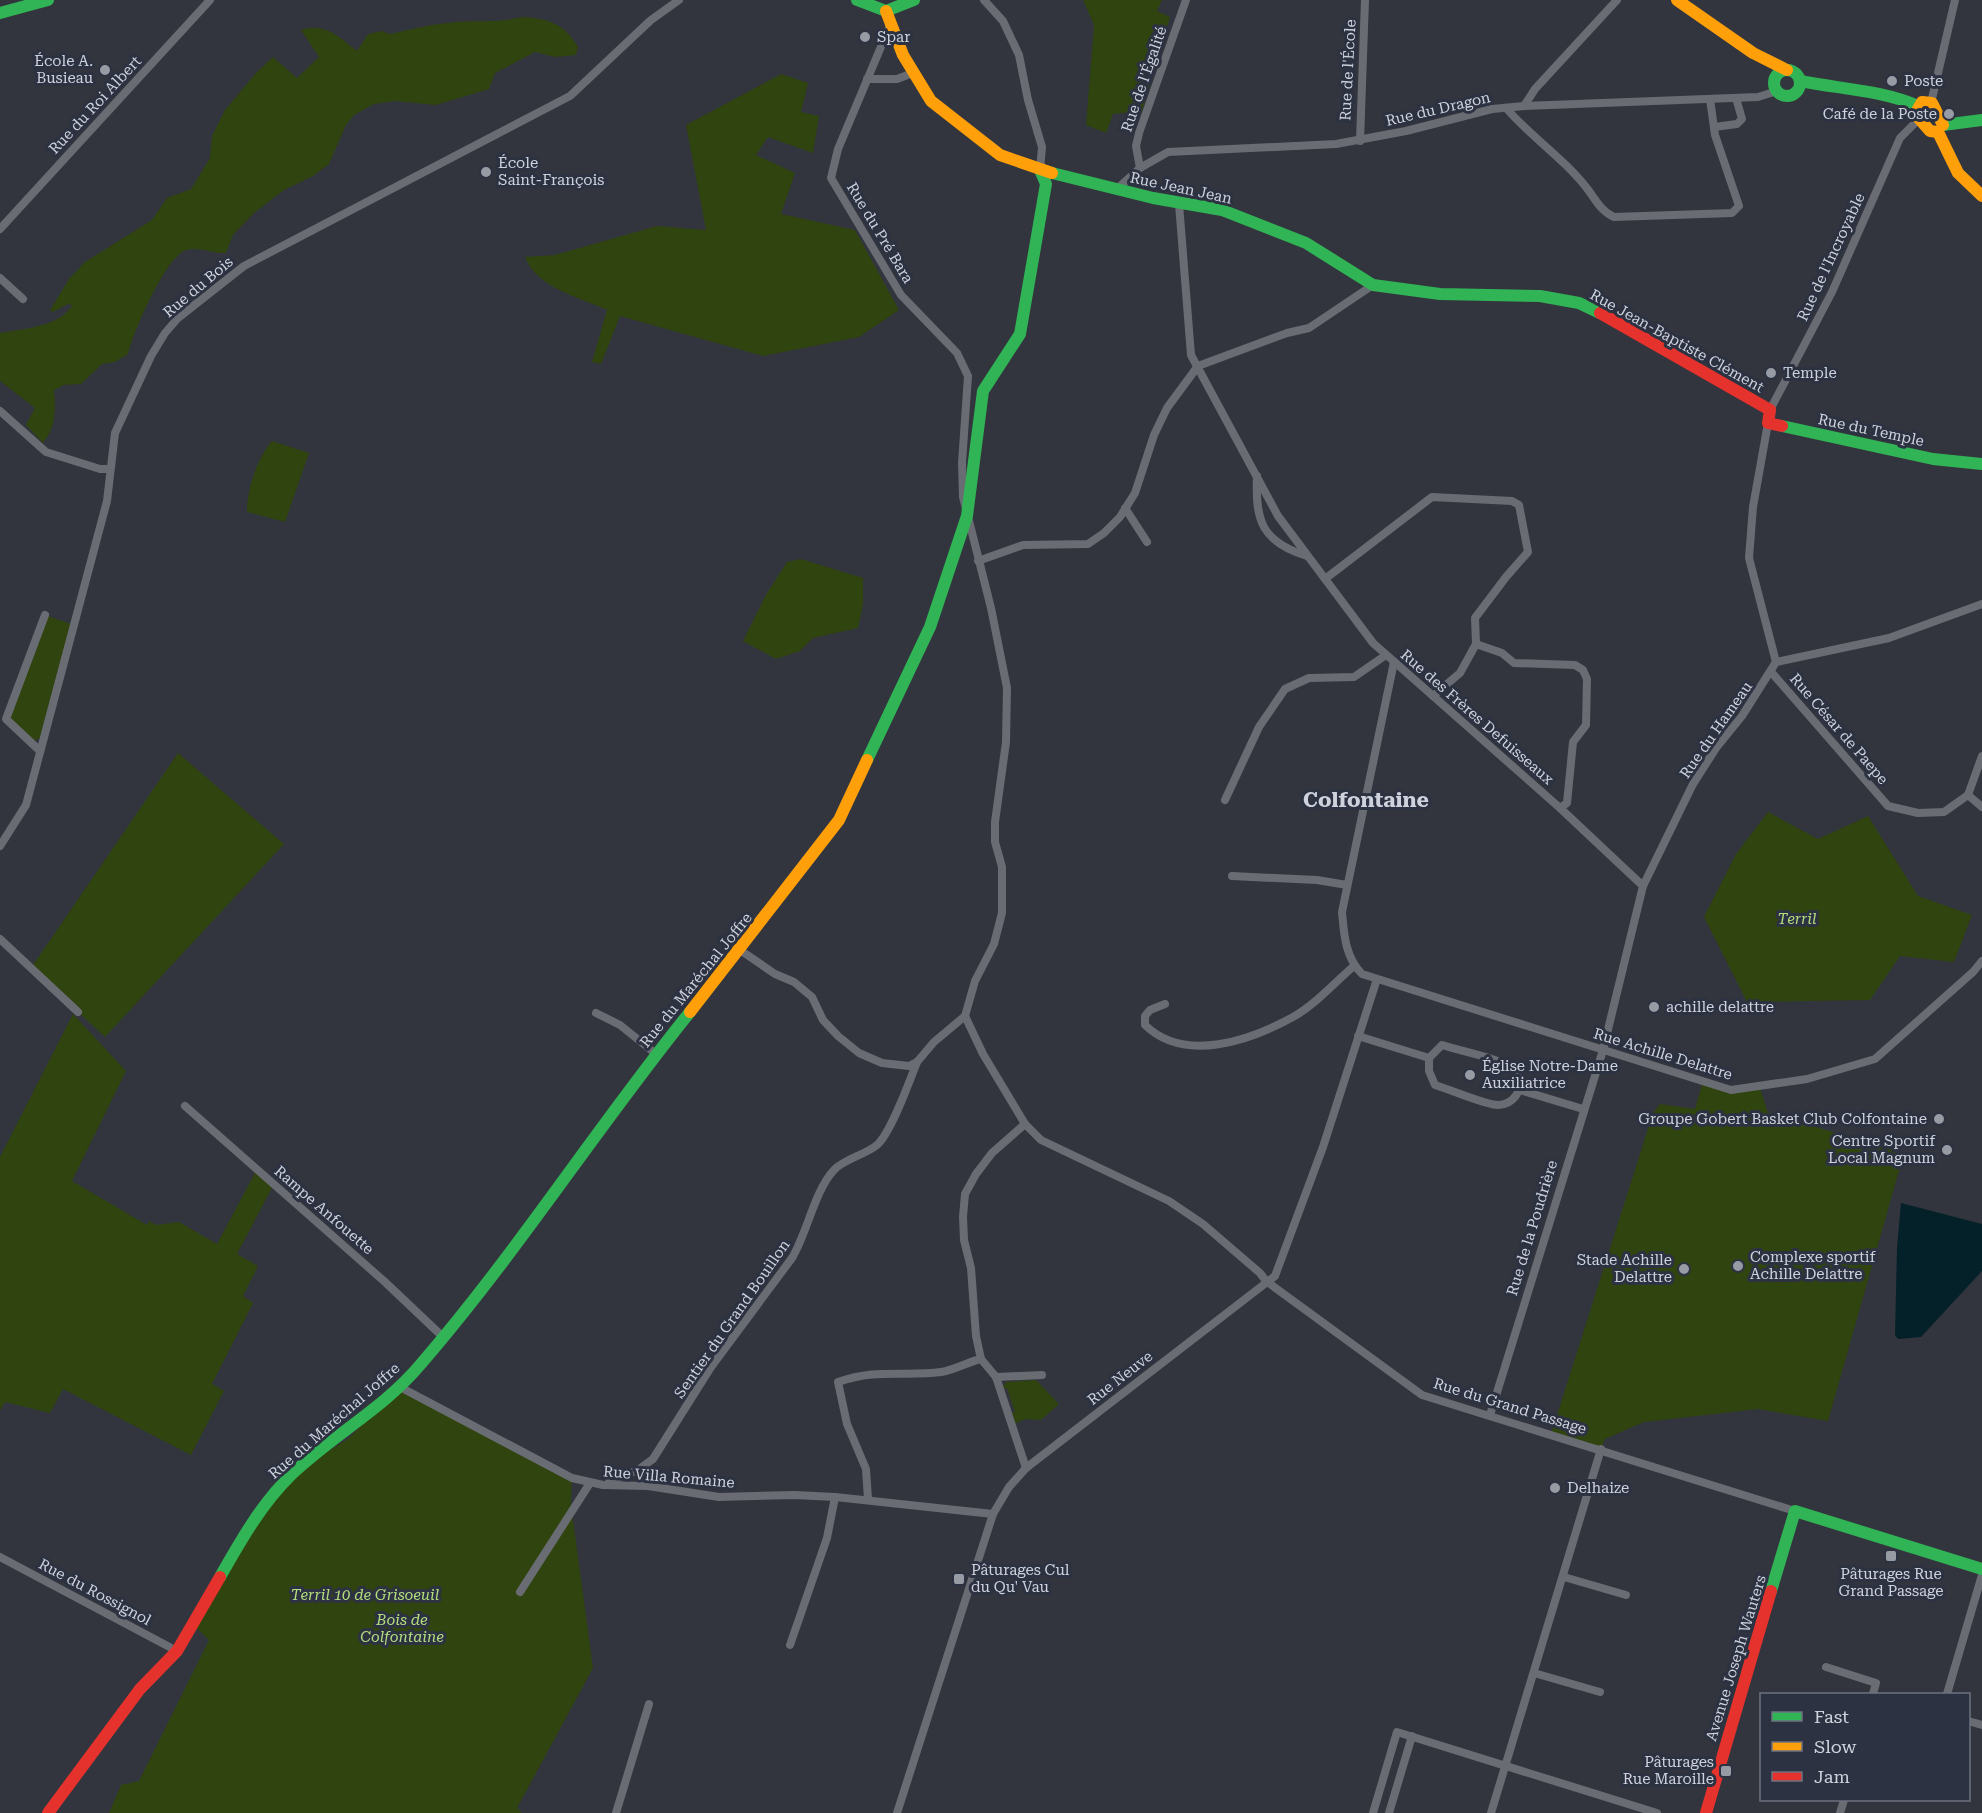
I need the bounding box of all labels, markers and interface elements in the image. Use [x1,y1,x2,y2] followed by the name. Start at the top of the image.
[1336,19,1360,121] street label: Rue de l'École
[1117,24,1171,134] street label: Rue de l'Égalité
[877,28,910,46] place label: Spar
[858,30,872,44] marker: Spar
[34,52,94,87] place label: École A. Busieau
[45,52,145,158] street label: Rue du Roi Albert
[98,63,112,77] marker: École A. Busieau
[1904,72,1943,90] place label: Poste
[1885,74,1899,88] marker: Poste
[1384,88,1492,130] street label: Rue du Dragon
[1823,105,1937,123] place label: Café de la Poste
[1942,107,1956,121] marker: Café de la Poste
[498,154,604,189] place label: École Saint-François
[479,165,493,179] marker: École Saint-François
[1128,168,1234,208] street label: Rue Jean Jean
[843,179,917,287] street label: Rue du Pré Bara
[1793,190,1869,324] street label: Rue de l'Incroyable
[159,253,237,321] street label: Rue du Bois
[1587,286,1767,397] street label: Rue Jean-Baptiste Clément
[1783,364,1837,382] place label: Temple
[1764,366,1778,380] marker: Temple
[1816,410,1926,450] street label: Rue du Temple
[1397,646,1557,789] street label: Rue des Frères Defuisseaux
[1786,670,1892,788] street label: Rue César de Paepe
[1676,678,1756,782] street label: Rue du Hameau
[1303,788,1429,812] district label: Colfontaine
[636,909,756,1051] street label: Rue du Maréchal Joffre
[1777,910,1817,928] park label: Terril
[1666,998,1774,1016] place label: achille delattre
[1647,1000,1661,1014] marker: achille delattre
[1591,1024,1735,1084] street label: Rue Achille Delattre
[1482,1057,1618,1092] place label: Église Notre-Dame Auxiliatrice
[1463,1068,1477,1082] marker: Église Notre-Dame Auxiliatrice
[1638,1110,1927,1128] place label: Groupe Gobert Basket Club Colfontaine
[1932,1112,1946,1126] marker: Groupe Gobert Basket Club Colfontaine
[1828,1132,1936,1167] place label: Centre Sportif Local Magnum
[1940,1143,1954,1157] marker: Centre Sportif Local Magnum
[1503,1158,1561,1298] street label: Rue de la Poudrière
[271,1162,377,1258] street label: Rampe Anfouette
[670,1236,794,1402] street label: Sentier du Grand Bouillon
[1750,1248,1877,1283] place label: Complexe sportif Achille Delattre
[1577,1251,1672,1286] place label: Stade Achille Delattre
[1731,1259,1745,1273] marker: Complexe sportif Achille Delattre
[1677,1262,1691,1276] marker: Stade Achille Delattre
[1084,1347,1156,1409] street label: Rue Neuve
[265,1359,403,1483] street label: Rue du Maréchal Joffre
[1431,1374,1589,1438] street label: Rue du Grand Passage
[603,1462,735,1492] street label: Rue Villa Romaine
[1567,1479,1629,1497] place label: Delhaize
[1548,1481,1562,1495] marker: Delhaize
[1884,1549,1898,1563] marker: Pâturages Rue Grand Passage
[36,1555,155,1629] street label: Rue du Rossignol
[971,1561,1070,1596] place label: Pâturages Cul du Qu' Vau
[1839,1565,1943,1600] place label: Pâturages Rue Grand Passage
[952,1572,966,1586] marker: Pâturages Cul du Qu' Vau
[1702,1573,1770,1743] street label: Avenue Joseph Wauters
[291,1586,440,1604] park label: Terril 10 de Grisoeuil
[360,1611,444,1646] park label: Bois de Colfontaine
[1760,1693,1970,1801] legend
[1814,1706,1849,1727] text: Fast
[1814,1736,1856,1757] text: Slow
[1623,1753,1714,1788] place label: Pâturages Rue Maroille
[1719,1764,1733,1778] marker: Pâturages Rue Maroille
[1814,1766,1850,1787] text: Jam

